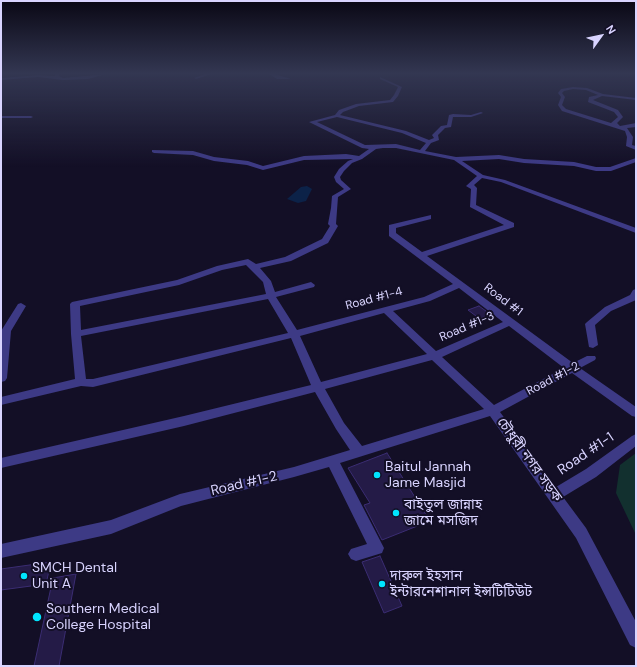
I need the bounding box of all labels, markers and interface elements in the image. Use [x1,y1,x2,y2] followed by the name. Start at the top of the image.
[581,16,621,56] north arrow
[603,22,619,37] text: N
[481,281,525,319] street label: Road #1
[344,285,404,313] street label: Road #1-4
[437,309,497,345] street label: Road #1-3
[524,359,582,399] street label: Road #1-2
[493,415,565,505] street label: চৌধুরী নগর সড়ক
[555,429,617,479] street label: Road #1-1
[385,459,471,492] place label: Baitul Jannah Jame Masjid
[209,468,279,500] street label: Road #1-2
[372,470,382,480] marker: Baitul Jannah Jame Masjid
[404,497,482,530] place label: বাইতুল জান্নাহ জামে মসজিদ
[391,508,401,518] marker: বাইতুল জান্নাহ জামে মসজিদ
[32,560,117,592] place label: SMCH Dental Unit A
[390,568,532,600] place label: দারুল ইহসান ইন্টারনেশানাল ইন্সটিটিউট
[19,571,29,581] marker: SMCH Dental Unit A
[377,579,387,589] marker: দারুল ইহসান ইন্টারনেশানাল ইন্সটিটিউট
[46,601,159,634] place label: Southern Medical College Hospital
[31,611,43,623] marker: Southern Medical College Hospital

